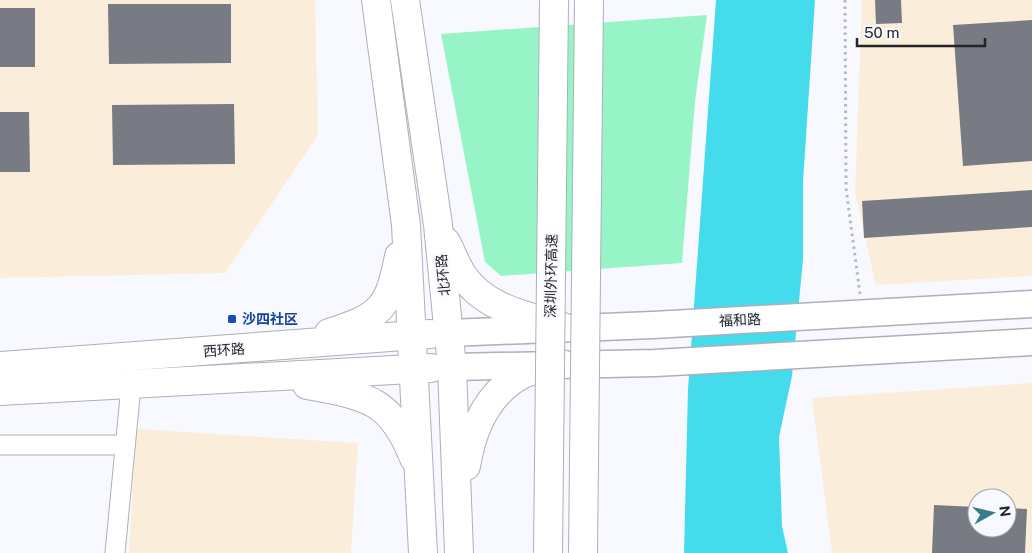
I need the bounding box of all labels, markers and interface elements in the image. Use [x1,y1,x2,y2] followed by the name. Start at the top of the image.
[857,15,984,47] scale bar
[864,24,899,41] text: 50 m
[542,234,560,318] street label: 深圳外环高速
[433,253,453,297] street label: 北环路
[242,311,298,327] place label: 沙四社区
[719,311,761,329] street label: 福和路
[226,313,238,325] marker: 沙四社区
[202,341,246,359] street label: 西环路
[967,488,1017,538] north arrow
[996,505,1014,518] text: N

